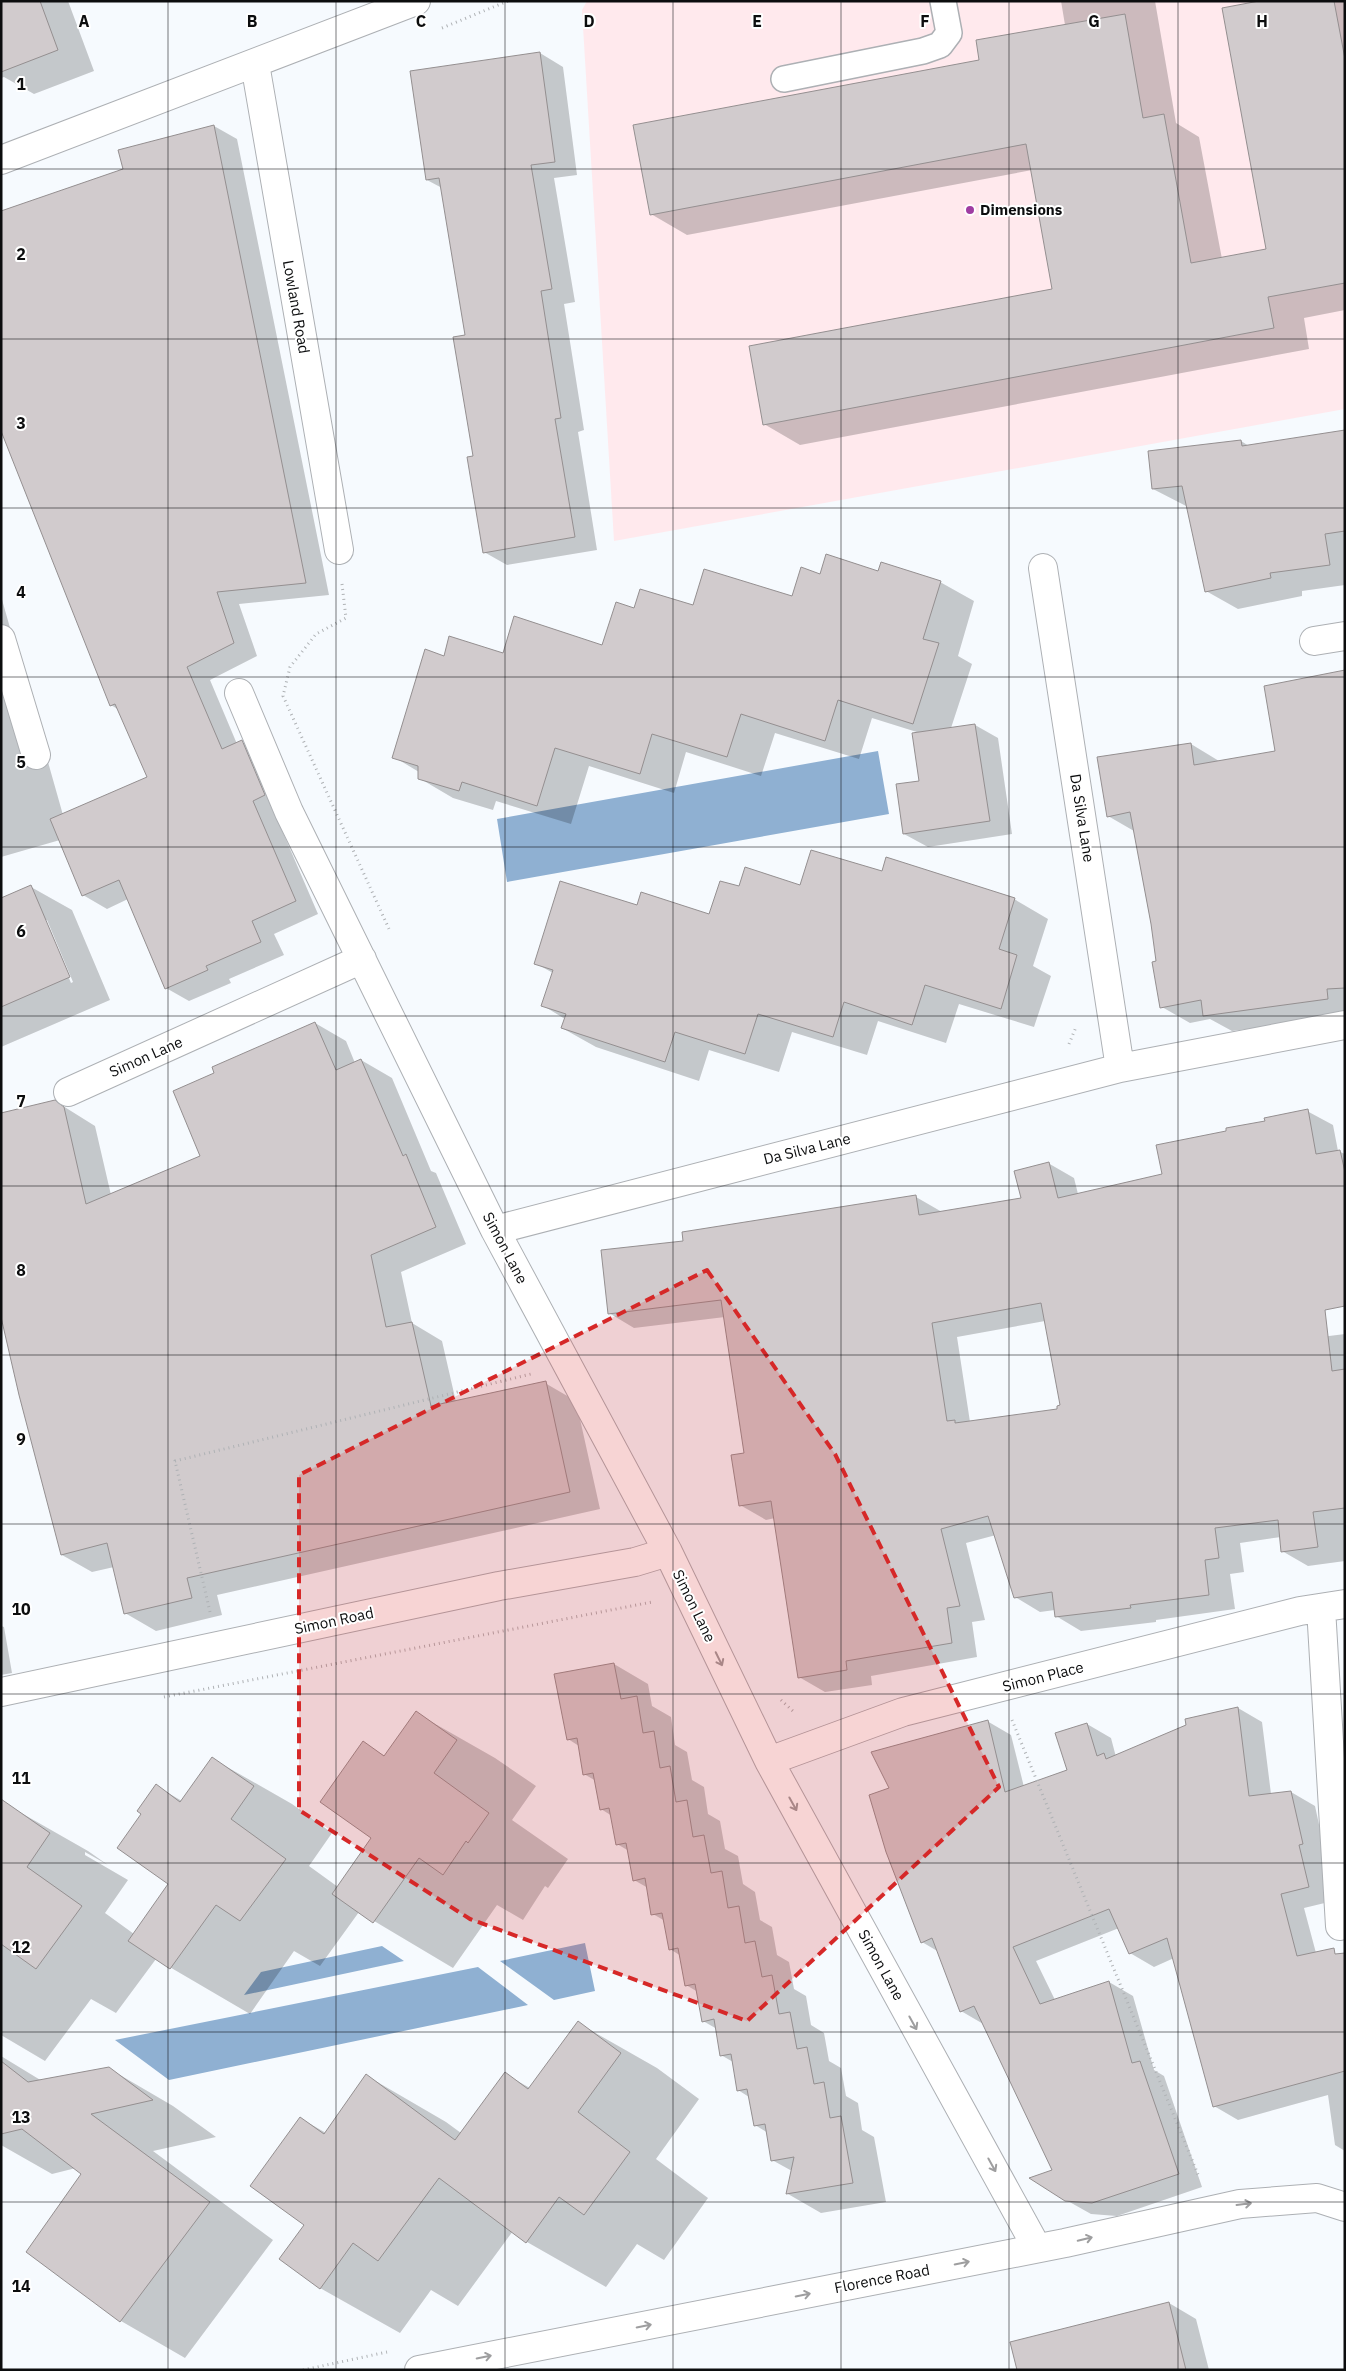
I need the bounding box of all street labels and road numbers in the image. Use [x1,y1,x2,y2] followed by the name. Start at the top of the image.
[279,259,314,355] street label: Lowland Road
[1066,772,1099,863] street label: Da Silva Lane
[106,1032,185,1081] street label: Simon Lane
[761,1129,852,1169] street label: Da Silva Lane
[479,1209,532,1287] street label: Simon Lane
[669,1566,720,1645] street label: Simon Lane
[293,1603,375,1638] street label: Simon Road
[1000,1657,1085,1696] street label: Simon Place
[854,1926,909,2004] street label: Simon Lane
[833,2260,931,2297] street label: Florence Road

